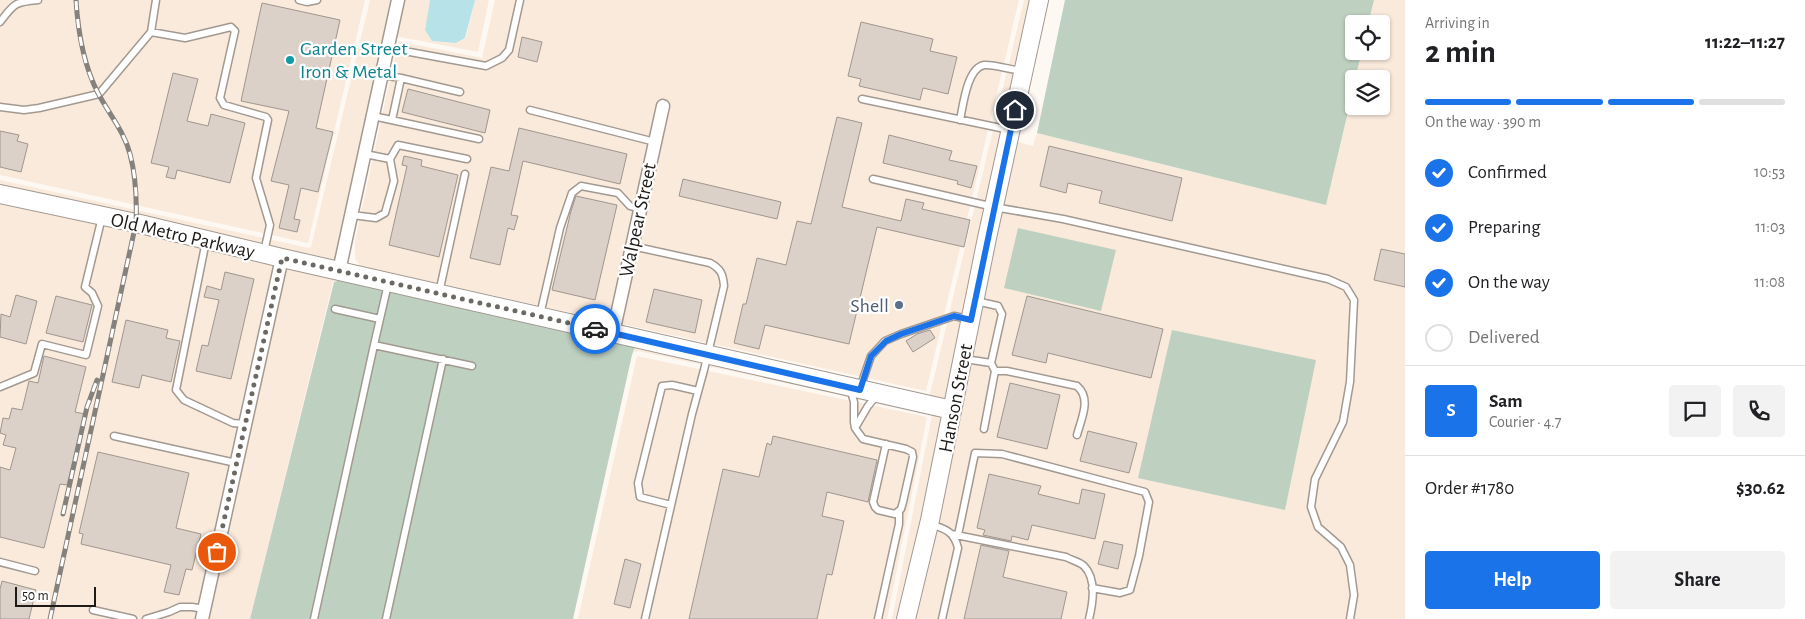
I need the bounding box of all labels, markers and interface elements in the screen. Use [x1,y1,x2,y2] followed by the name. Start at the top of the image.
[1345,15,1390,115] map controls
[1345,15,1390,60] button: locate
[1425,15,1490,31] text: Arriving in
[1705,33,1785,52] text: 11:22–11:27
[1425,36,1496,68] text: 2 min
[300,39,408,82] place label: Garden Street Iron & Metal
[284,54,296,66] marker: Garden Street Iron & Metal
[1345,70,1390,115] button: layers
[994,89,1036,131] pin
[1001,96,1029,124] icon: home
[1425,114,1541,130] text: On the way · 390 m
[1425,159,1453,187] icon: check
[616,161,660,279] street label: Walpear Street
[1468,163,1547,182] text: Confirmed
[1754,164,1785,180] text: 10:53
[109,210,257,262] street label: Old Metro Parkway
[1425,214,1453,242] icon: check
[1468,218,1541,237] text: Preparing
[1755,219,1785,235] text: 11:03
[1425,269,1453,297] icon: check
[1468,273,1550,292] text: On the way
[1754,274,1785,290] text: 11:08
[850,296,889,316] place label: Shell
[893,299,905,311] marker: Shell
[570,304,620,354] courier
[581,315,609,343] icon: car
[1468,328,1540,347] text: Delivered
[936,342,976,454] street label: Hanson Street
[1669,385,1721,437] button: chat
[1733,385,1785,437] button: phone
[1489,392,1523,411] text: Sam
[1446,401,1456,420] text: S
[1489,414,1561,430] text: Courier · 4.7
[1425,479,1514,498] text: Order #1780
[1736,479,1785,498] text: $30.62
[196,531,238,573] pin
[203,538,231,566] icon: bag
[1425,551,1600,609] button: Help
[1610,551,1785,609] button: Share
[15,584,96,607] scale bar
[22,589,49,603] text: 50 m

